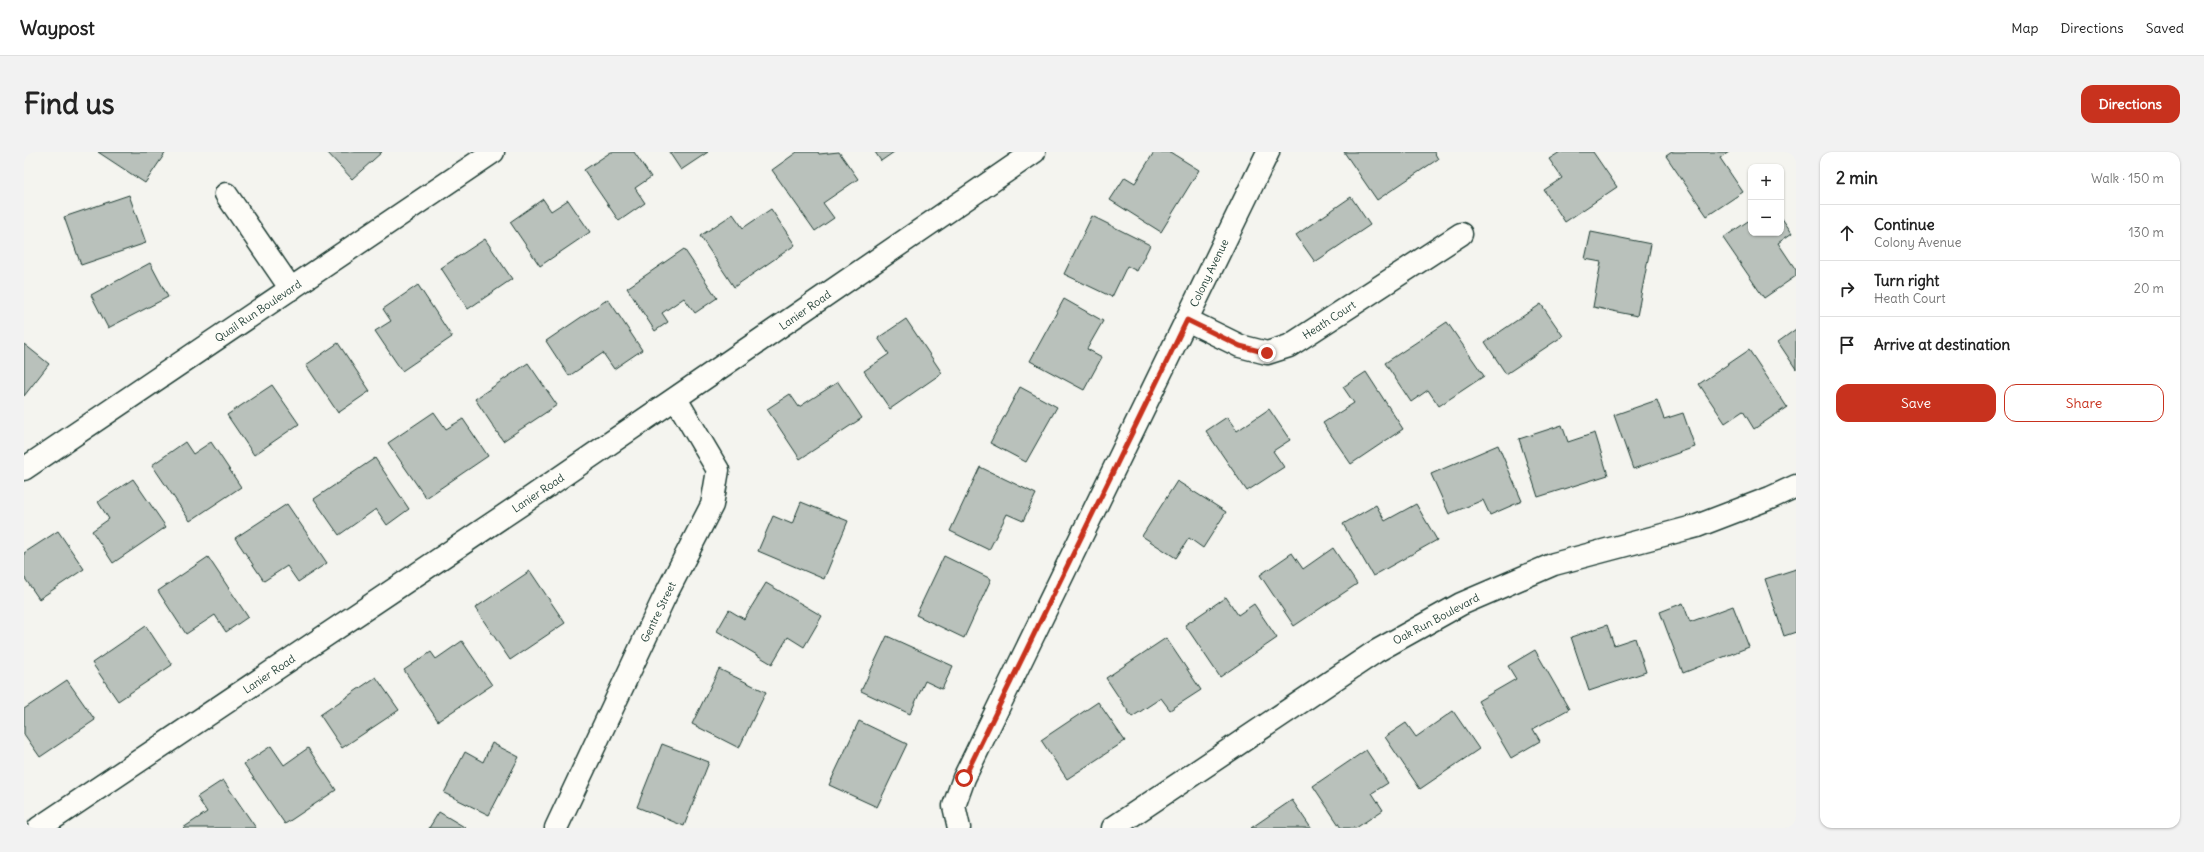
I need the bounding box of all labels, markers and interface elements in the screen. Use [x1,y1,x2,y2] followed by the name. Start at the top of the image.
[20,16,95,40] text: Waypost
[2011,19,2038,37] text: Map
[2060,19,2124,37] text: Directions
[2146,19,2184,37] text: Saved
[2081,85,2180,123] button: Directions
[24,86,115,122] text: Find us
[1748,164,1784,236] map controls
[1748,164,1784,200] button: +
[1836,167,1878,189] text: 2 min
[2091,170,2164,187] text: Walk · 150 m
[1748,200,1784,236] button: −
[1874,215,1935,234] text: Continue
[1836,222,1858,244] icon: ahead
[2128,224,2164,241] text: 130 m
[1874,234,1961,251] text: Colony Avenue
[1186,237,1232,309] street label: Colony Avenue
[1874,271,1939,290] text: Turn right
[212,277,304,345] street label: Quail Run Boulevard
[1836,278,1858,300] icon: right
[2134,280,2164,297] text: 20 m
[776,287,834,333] street label: Lanier Road
[1874,290,1946,307] text: Heath Court
[1300,297,1358,342] street label: Heath Court
[1836,334,1858,356] icon: arrive
[1874,335,2010,354] text: Arrive at destination
[1258,344,1276,362] route end
[1836,384,1996,422] button: Save
[2004,384,2164,422] button: Share
[509,470,567,516] street label: Lanier Road
[637,579,679,645] street label: Gentre Street
[1390,590,1482,648] street label: Oak Run Boulevard
[240,651,298,697] street label: Lanier Road
[955,769,973,787] route start

